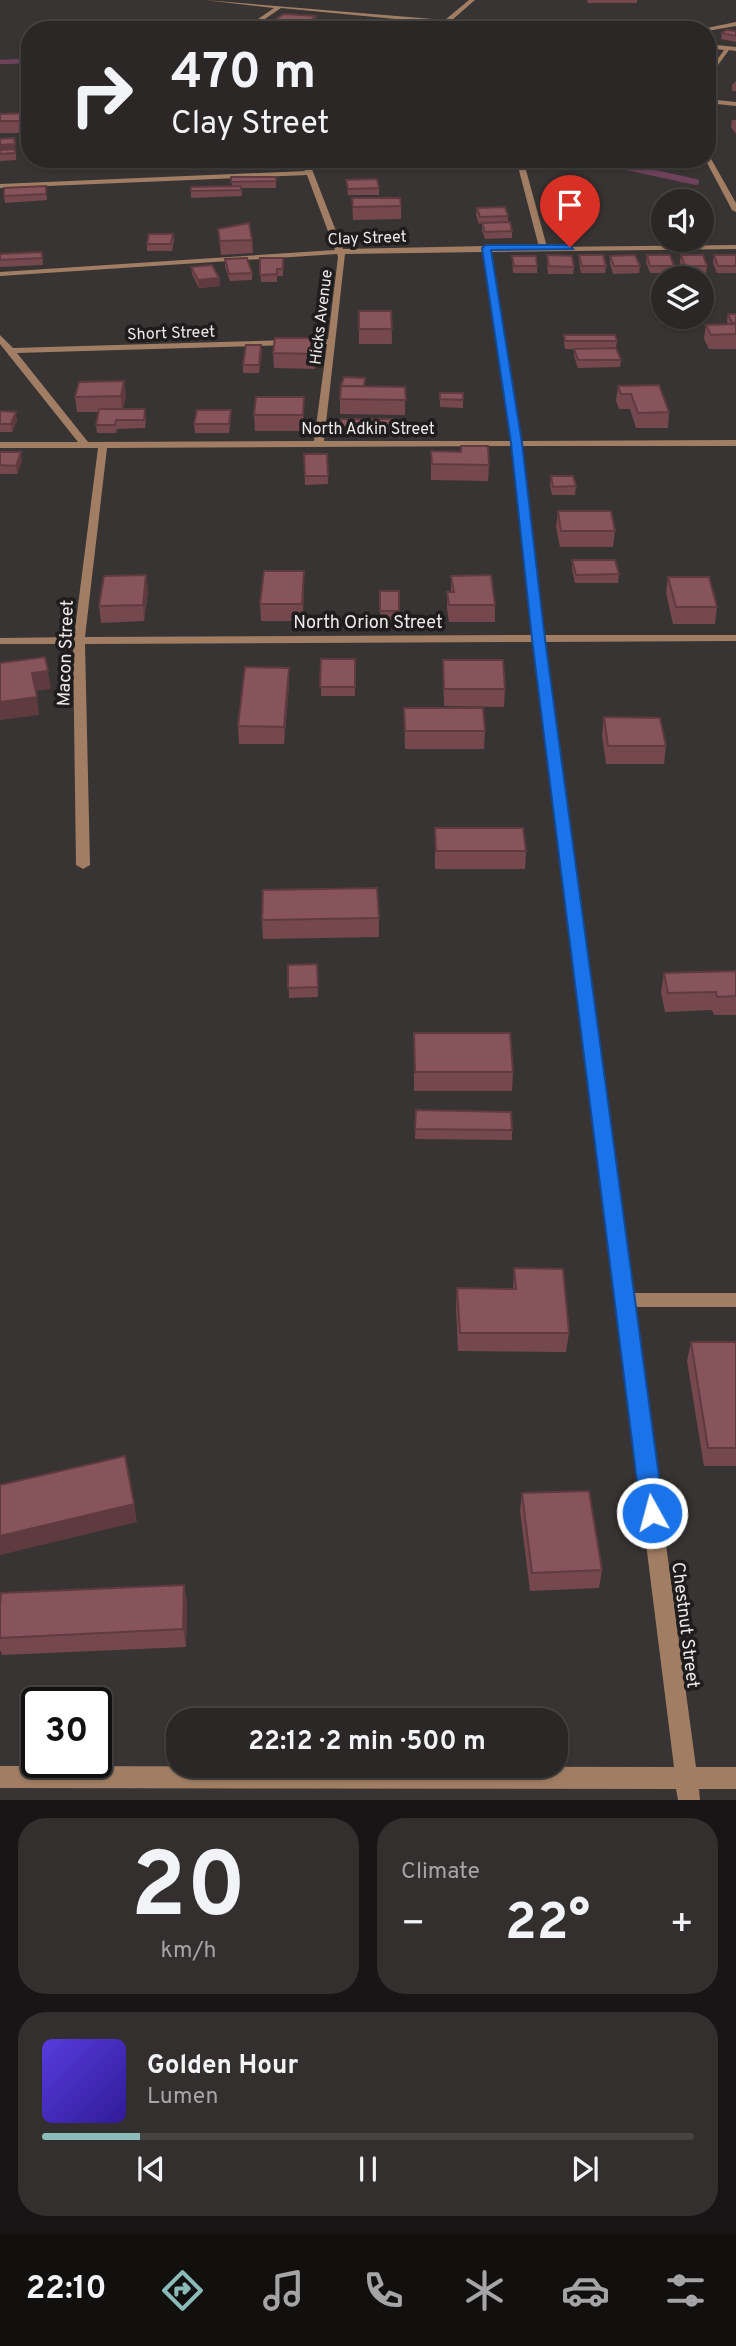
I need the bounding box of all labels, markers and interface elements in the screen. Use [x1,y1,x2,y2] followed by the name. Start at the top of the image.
[171,44,316,106] text: 470 m
[56,49,147,140] icon: right
[171,105,329,145] text: Clay Street
[540,175,600,247] pin
[551,186,589,224] icon: arrive
[651,189,714,329] map controls
[651,189,714,252] button: sound
[327,228,407,250] street label: Clay Street
[651,266,714,329] button: layers
[306,269,338,366] street label: Hicks Avenue
[127,322,215,346] street label: Short Street
[301,420,435,440] street label: North Adkin Street
[53,599,80,707] street label: Macon Street
[293,612,443,635] street label: North Orion Street
[615,1476,689,1550] position arrow
[665,1561,704,1689] street label: Chestnut Street
[21,1687,112,1778] speed limit sign: 30
[248,1726,486,1759] text: 22:12 · 2 min · 500 m
[131,1834,246,1949] text: 20
[401,1858,480,1887] text: Climate
[505,1892,590,1958] text: 22°
[401,1901,426,1950] text: −
[669,1901,694,1950] text: +
[161,1937,216,1966] text: km/h
[147,2050,298,2083] text: Golden Hour
[147,2083,218,2112] text: Lumen
[132,2150,170,2188] icon: previous
[349,2150,387,2188] icon: pause
[566,2150,604,2188] icon: next
[158,2266,207,2315] icon: directions
[259,2266,308,2315] icon: music
[359,2266,408,2315] icon: phone
[460,2266,509,2315] icon: climate
[561,2266,610,2315] icon: car
[661,2266,710,2315] icon: filters
[26,2270,107,2310] text: 22:10

